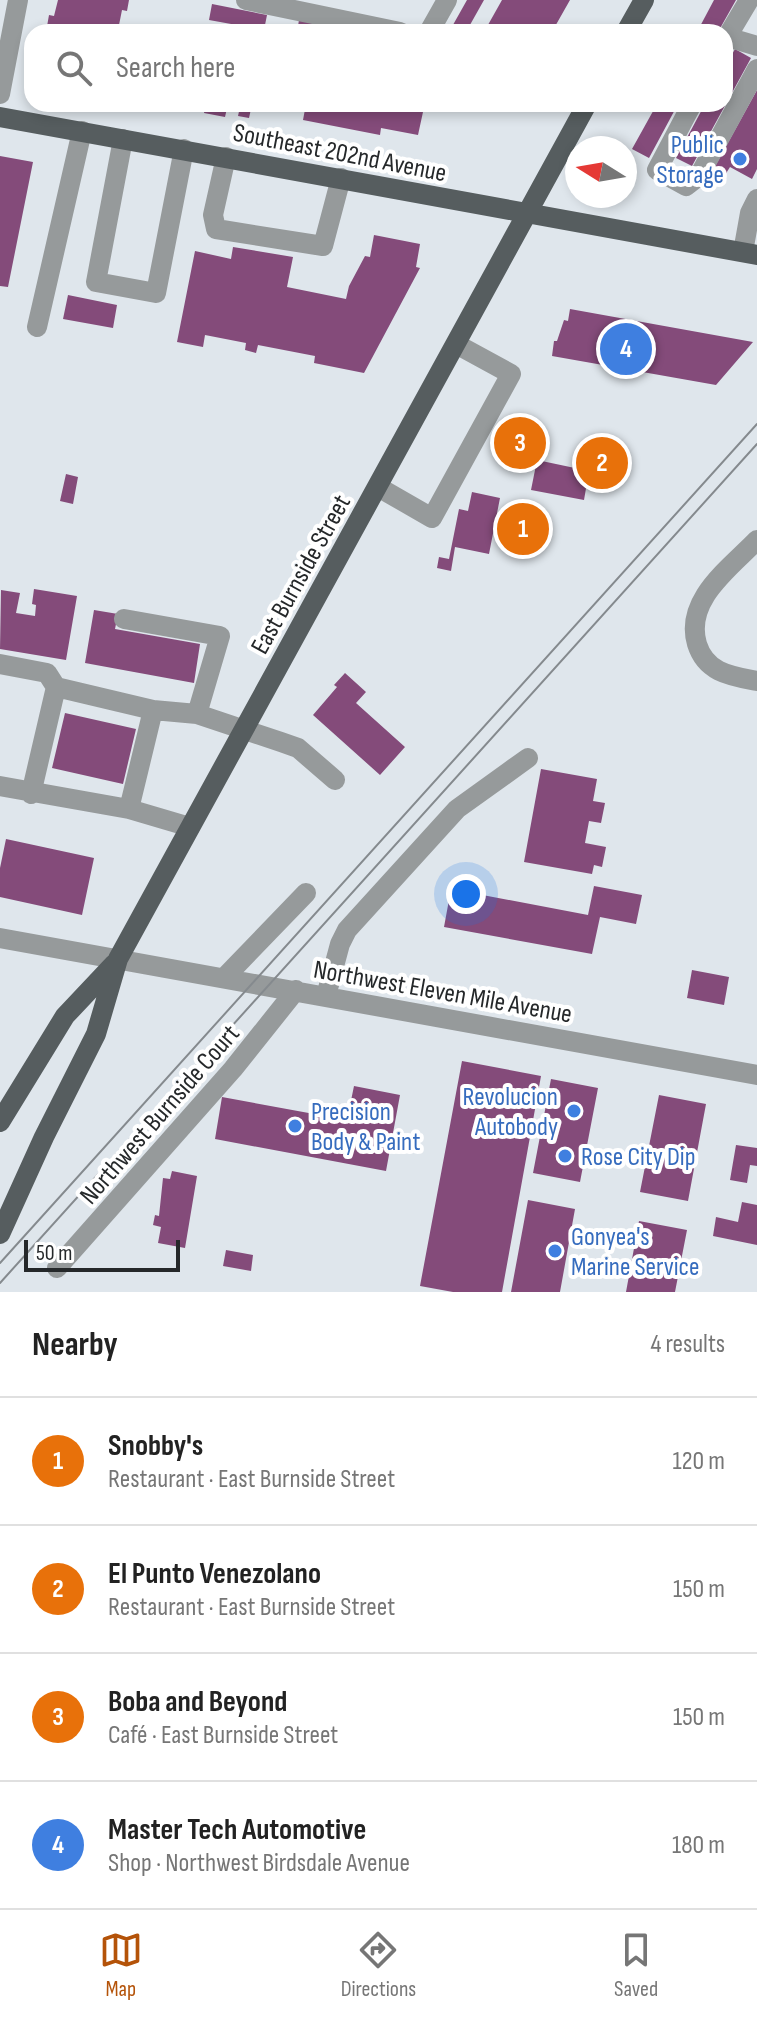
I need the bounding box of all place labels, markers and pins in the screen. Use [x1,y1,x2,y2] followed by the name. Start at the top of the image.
[657,130,724,191] place label: Public Storage
[731,150,749,168] marker: Public Storage
[600,319,652,379] pin: 4
[494,413,546,473] pin: 3
[576,433,628,493] pin: 2
[497,499,549,559] pin: 1
[463,1082,558,1143] place label: Revolucion Autobody
[311,1097,420,1158] place label: Precision Body & Paint
[565,1102,583,1120] marker: Revolucion Autobody
[286,1117,304,1135] marker: Precision Body & Paint
[581,1142,695,1173] place label: Rose City Dip
[556,1147,574,1165] marker: Rose City Dip
[571,1222,699,1283] place label: Gonyea's Marine Service
[546,1242,564,1260] marker: Gonyea's Marine Service

